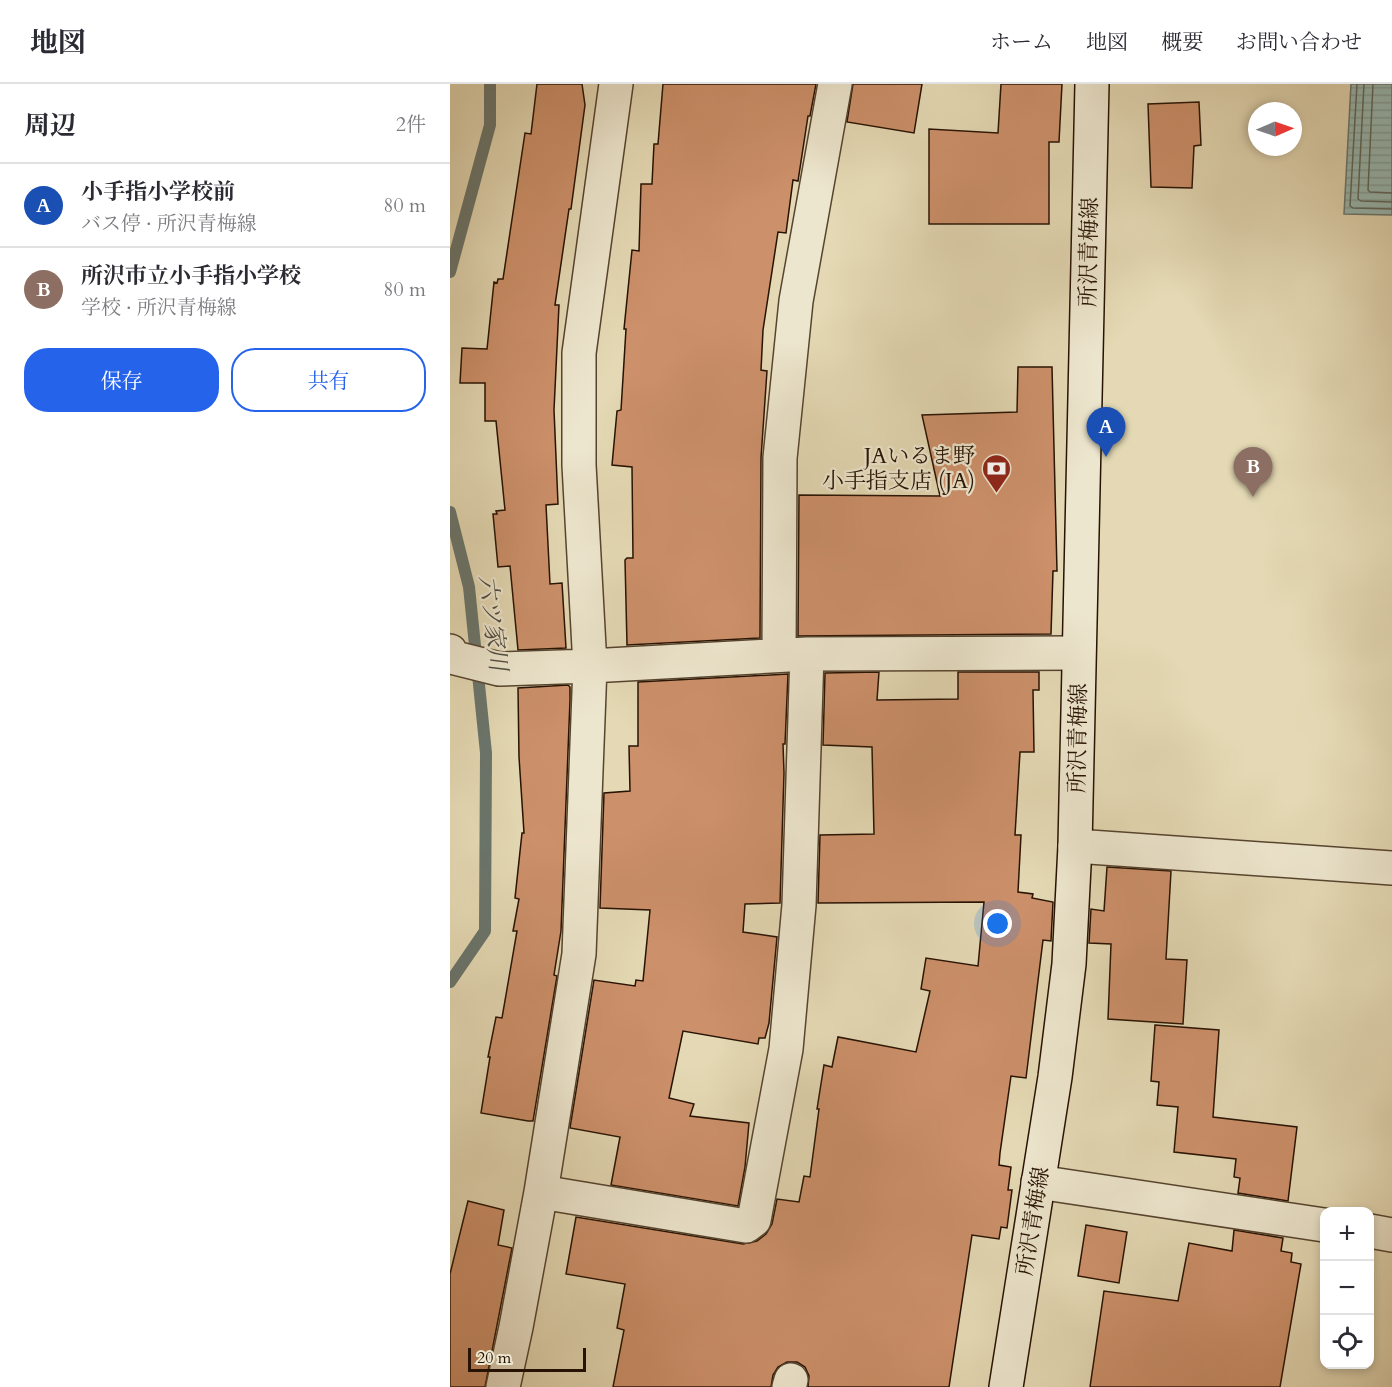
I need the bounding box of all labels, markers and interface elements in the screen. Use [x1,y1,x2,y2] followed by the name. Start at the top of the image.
[30,24,86,62] text: 地図
[990,28,1053,57] text: ホーム
[1086,28,1128,57] text: 地図
[1161,28,1203,57] text: 概要
[1236,28,1362,57] text: お問い合わせ
[1248,102,1302,156] north arrow
[24,108,76,143] text: 周辺
[396,111,426,138] text: 2件
[81,177,235,207] text: 小手指小学校前
[36,192,51,219] text: A
[383,192,426,219] text: 80 m
[1073,197,1105,307] street label: 所沢青梅線
[81,210,257,237] text: バス停 · 所沢青梅線
[81,261,301,291] text: 所沢市立小手指小学校
[36,276,51,303] text: B
[383,276,426,303] text: 80 m
[81,294,237,321] text: 学校 · 所沢青梅線
[24,348,219,412] button: 保存
[231,348,426,412] button: 共有
[1086,408,1126,457] pin: A
[822,441,975,496] place label: JAいるま野 小手指支店 (JA)
[1234,448,1272,497] pin: B
[980,452,1012,494] bank icon: JAいるま野 小手指支店 (JA)
[470,573,515,676] water label: 六ツ家川
[1062,683,1094,793] street label: 所沢青梅線
[983,909,1012,938] your location
[1010,1164,1056,1278] street label: 所沢青梅線
[1320,1207,1374,1369] map controls
[1320,1207,1374,1261] button: +
[1320,1261,1374,1315] button: −
[1320,1315,1374,1369] button: locate
[468,1345,586,1372] scale bar
[477,1347,511,1369] text: 20 m

